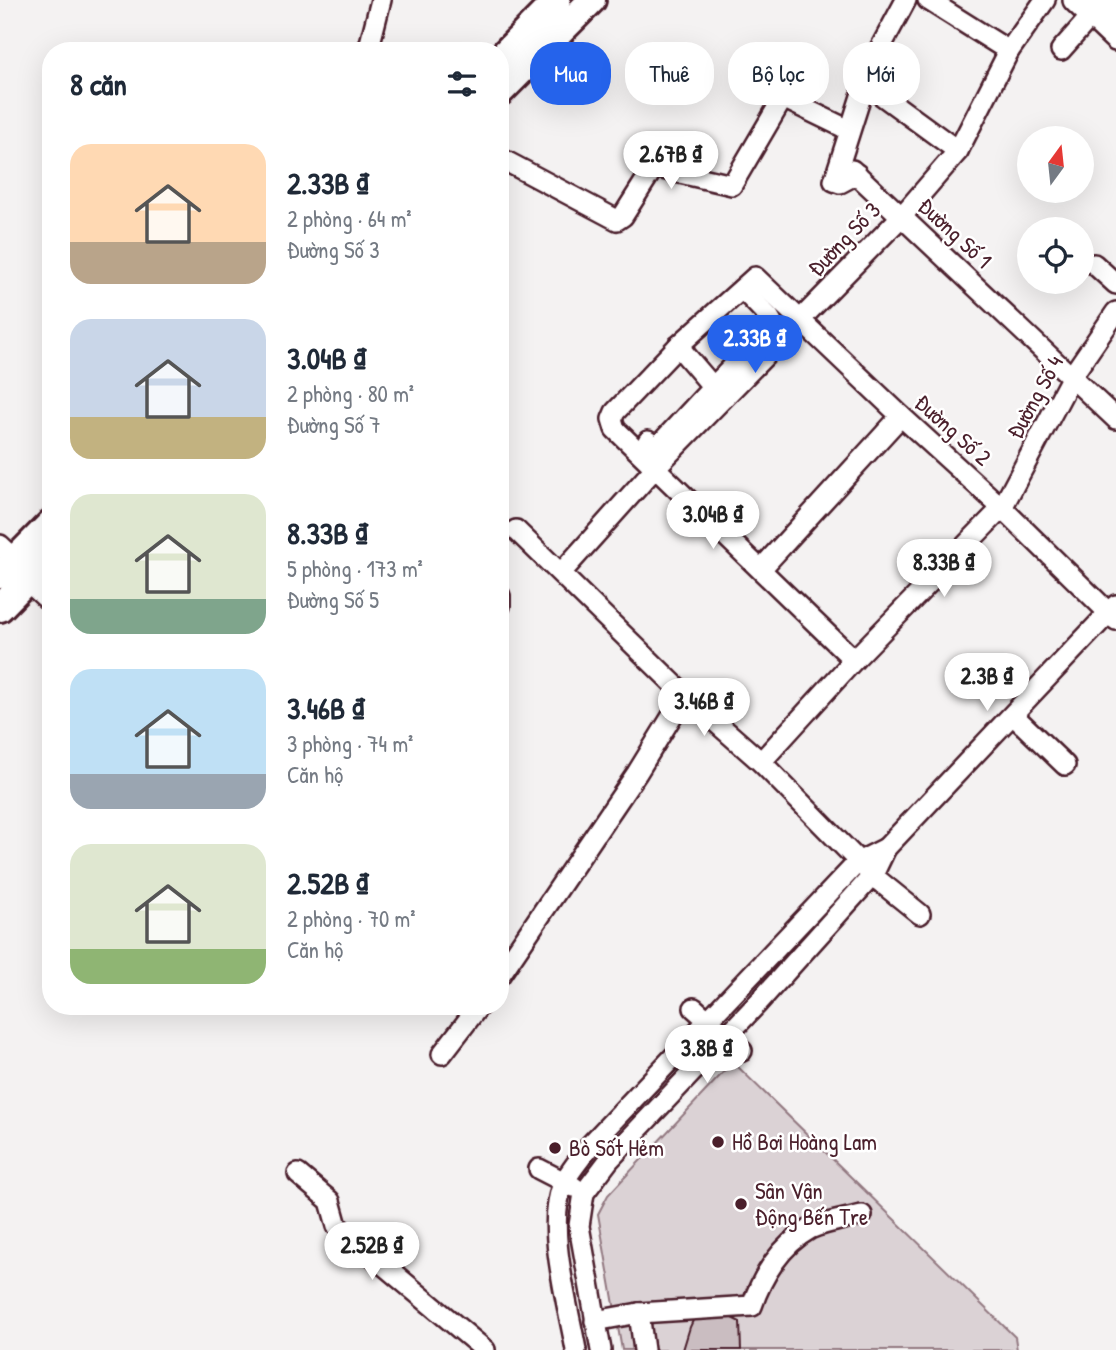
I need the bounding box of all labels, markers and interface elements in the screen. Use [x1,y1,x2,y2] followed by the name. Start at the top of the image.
[530,42,611,105] chip: Mua
[625,42,714,105] chip: Thuê
[728,42,829,105] chip: Bộ lọc
[843,42,920,105] chip: Mới
[70,64,127,104] text: 8 căn
[443,65,481,103] icon: filters
[1017,126,1094,203] north arrow
[1017,126,1094,294] map controls
[606,132,736,191] pin: 2.67B ₫
[639,138,703,169] text: 2.67B ₫
[287,163,370,203] text: 2.33B ₫
[126,172,210,256] icon: home
[912,190,999,275] street label: Đường Số 1
[800,195,887,283] street label: Đường Số 3
[287,203,412,234] text: 2 phòng · 64 m²
[1017,217,1094,294] button: locate
[287,234,379,265] text: Đường Số 3
[690,316,820,375] pin: 2.33B ₫
[723,322,787,353] text: 2.33B ₫
[287,338,367,378] text: 3.04B ₫
[126,347,210,431] icon: home
[999,350,1070,444] street label: Đường Số 4
[287,378,414,409] text: 2 phòng · 80 m²
[908,387,998,472] street label: Đường Số 2
[287,409,381,440] text: Đường Số 7
[648,491,778,551] pin: 3.04B ₫
[682,498,744,529] text: 3.04B ₫
[287,513,369,553] text: 8.33B ₫
[126,522,210,606] icon: home
[879,540,1009,599] pin: 8.33B ₫
[913,546,975,577] text: 8.33B ₫
[287,553,423,584] text: 5 phòng · 173 m²
[287,584,379,615] text: Đường Số 5
[930,654,1044,713] pin: 2.3B ₫
[960,660,1014,691] text: 2.3B ₫
[639,678,769,738] pin: 3.46B ₫
[674,685,734,716] text: 3.46B ₫
[287,688,365,728] text: 3.46B ₫
[126,697,210,781] icon: home
[287,728,413,759] text: 3 phòng · 74 m²
[287,759,343,790] text: Căn hộ
[287,863,370,903] text: 2.52B ₫
[126,872,210,956] icon: home
[287,903,416,934] text: 2 phòng · 70 m²
[287,934,343,965] text: Căn hộ
[650,1026,764,1085] pin: 3.8B ₫
[681,1032,733,1063] text: 3.8B ₫
[732,1126,877,1157] place label: Hồ Bơi Hoàng Lam
[569,1132,664,1163] place label: Bò Sốt Hẻm
[710,1134,726,1150] marker: Hồ Bơi Hoàng Lam
[547,1140,563,1156] marker: Bò Sốt Hẻm
[755,1175,868,1232] place label: Sân Vận Động Bến Tre
[733,1196,749,1212] marker: Sân Vận Động Bến Tre
[307,1222,437,1282] pin: 2.52B ₫
[340,1229,404,1260] text: 2.52B ₫

